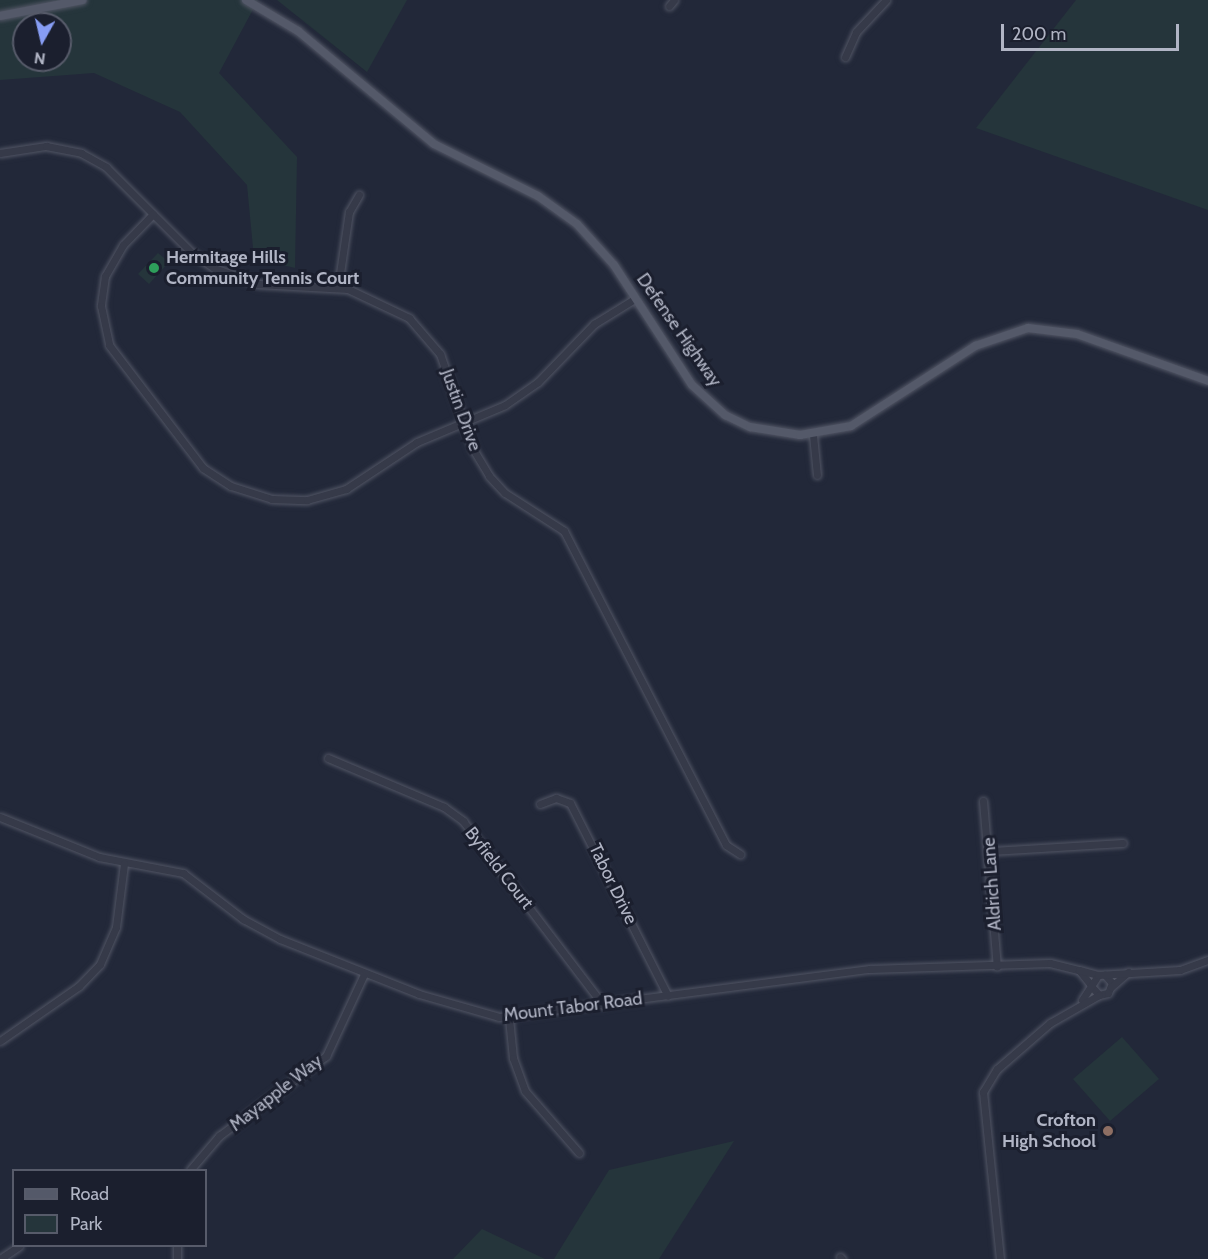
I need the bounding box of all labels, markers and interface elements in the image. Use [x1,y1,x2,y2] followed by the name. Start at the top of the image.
[12,12,72,72] north arrow
[1004,12,1182,50] scale bar
[1012,23,1066,45] text: 200 m
[33,48,47,69] text: N
[166,247,359,290] place label: Hermitage Hills Community Tennis Court
[147,261,161,275] marker: Hermitage Hills Community Tennis Court
[632,269,726,391] street label: Defense Highway
[436,366,486,454] street label: Justin Drive
[460,823,538,913] street label: Byfield Court
[978,837,1006,931] street label: Aldrich Lane
[584,840,642,928] street label: Tabor Drive
[502,988,644,1026] street label: Mount Tabor Road
[225,1050,327,1136] street label: Mayapple Way
[1002,1110,1096,1152] place label: Crofton High School
[1101,1124,1115,1138] marker: Crofton High School
[12,1169,207,1247] legend
[70,1183,109,1205] text: Road
[70,1213,102,1235] text: Park

